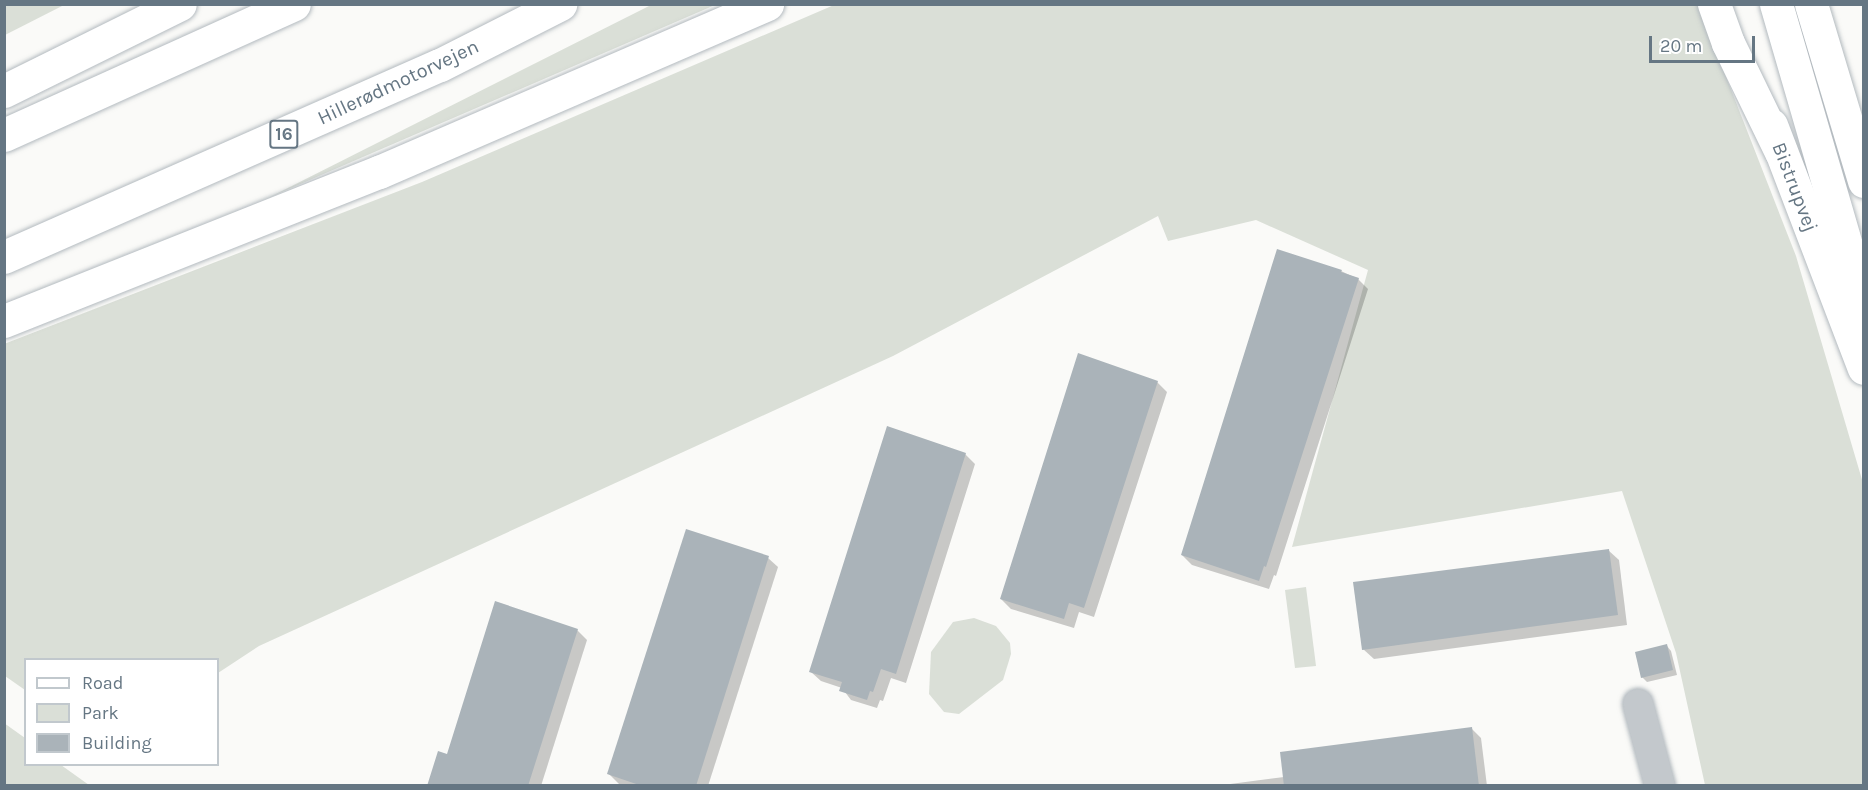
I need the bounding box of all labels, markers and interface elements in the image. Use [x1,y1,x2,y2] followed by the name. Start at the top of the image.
[1652,24,1758,62] scale bar
[314,34,482,130] street label: Hillerødmotorvejen
[1660,35,1702,57] text: 20 m
[269,119,299,149] road number: 16
[1767,139,1823,235] street label: Bistrupvej
[24,658,219,766] legend
[82,672,123,694] text: Road
[82,702,119,724] text: Park
[82,732,152,754] text: Building

